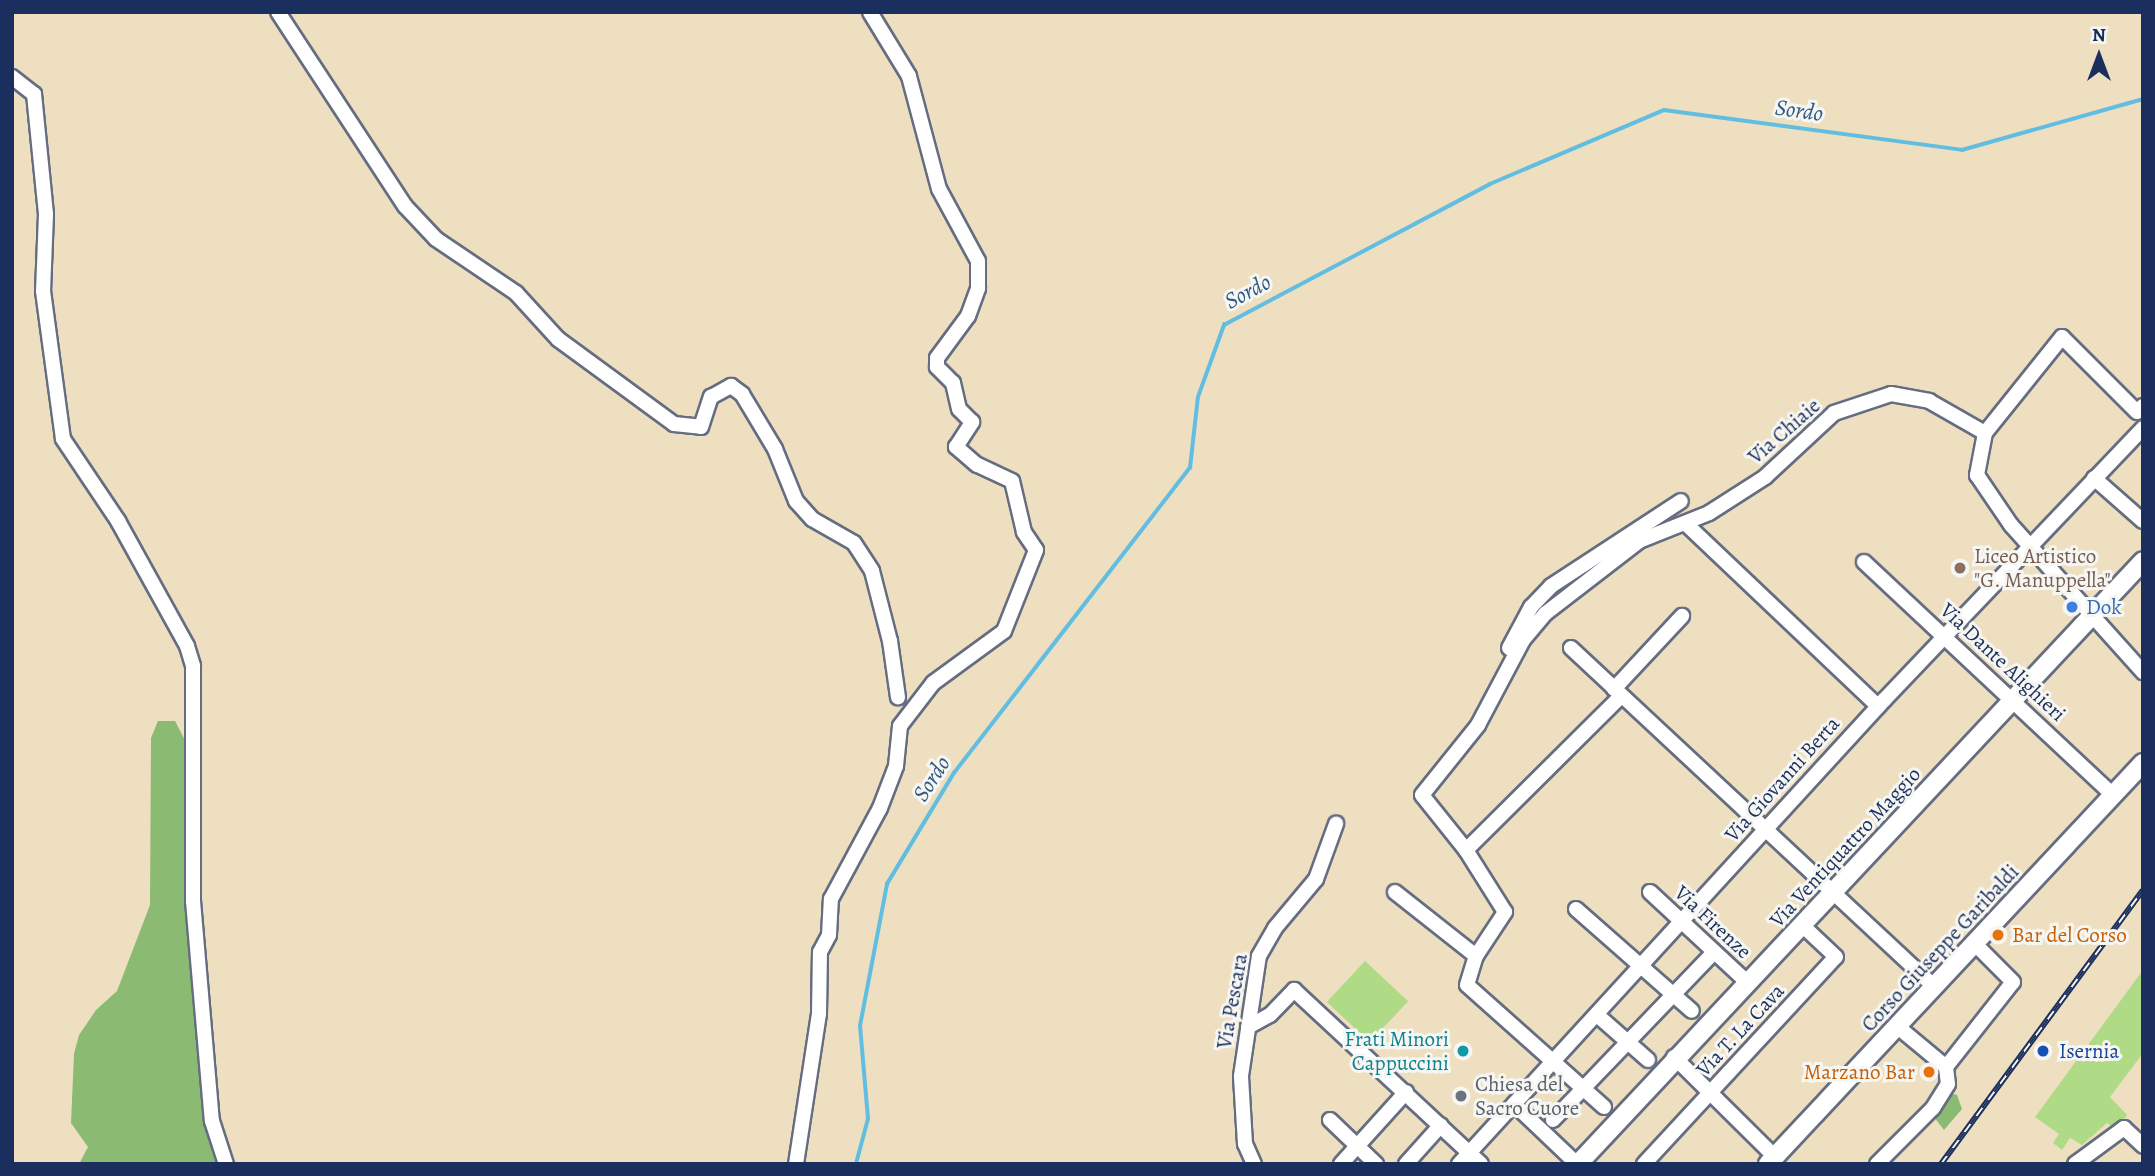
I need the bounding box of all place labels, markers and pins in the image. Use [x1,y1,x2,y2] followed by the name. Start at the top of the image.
[1974,543,2111,593] place label: Liceo Artistico "G. Manuppella"
[1952,560,1968,576] marker: Liceo Artistico "G. Manuppella"
[2086,594,2122,620] place label: Dok
[2064,599,2080,615] marker: Dok
[2012,922,2127,948] place label: Bar del Corso
[1990,927,2006,943] marker: Bar del Corso
[1345,1026,1449,1076] place label: Frati Minori Cappuccini
[2059,1038,2119,1064] place label: Isernia
[2033,1041,2053,1061] marker: Isernia
[1455,1043,1471,1059] marker: Frati Minori Cappuccini
[1804,1059,1915,1085] place label: Marzano Bar
[1921,1064,1937,1080] marker: Marzano Bar
[1475,1071,1579,1121] place label: Chiesa del Sacro Cuore
[1453,1088,1469,1104] marker: Chiesa del Sacro Cuore

